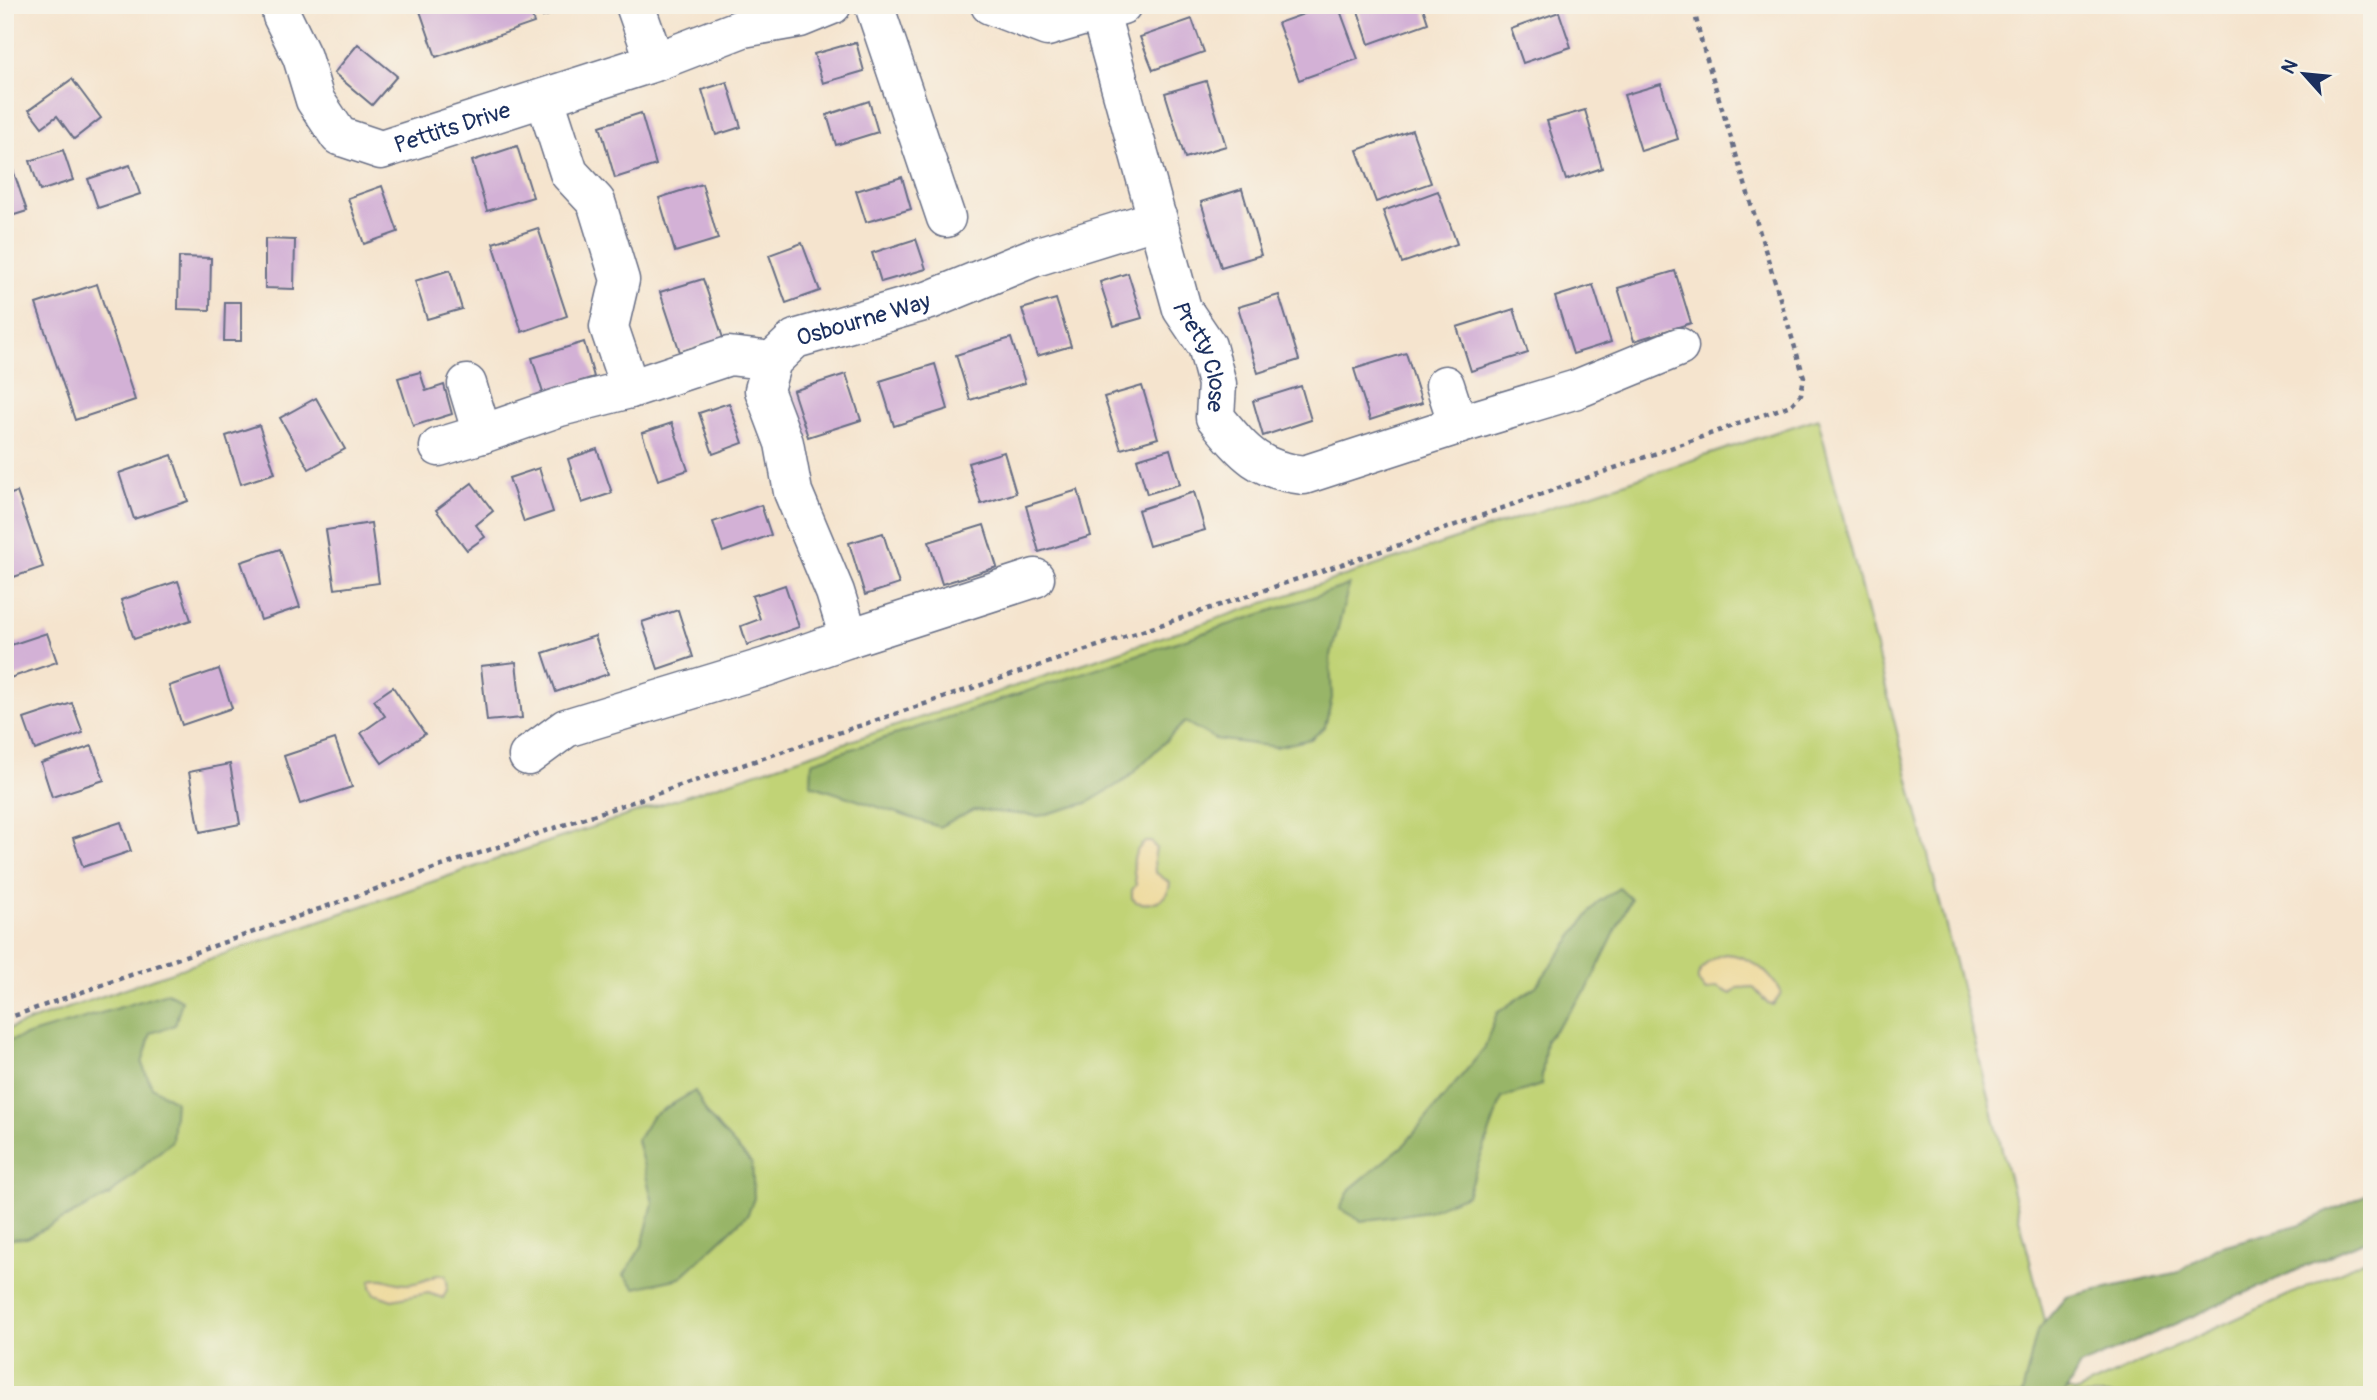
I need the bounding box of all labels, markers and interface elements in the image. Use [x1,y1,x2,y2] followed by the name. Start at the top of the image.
[2268,38,2338,108] north arrow
[2276,55,2303,78] text: N
[391,95,515,160] street label: Pettits Drive
[793,287,934,353] street label: Osbourne Way
[1166,299,1231,414] street label: Pretty Close

